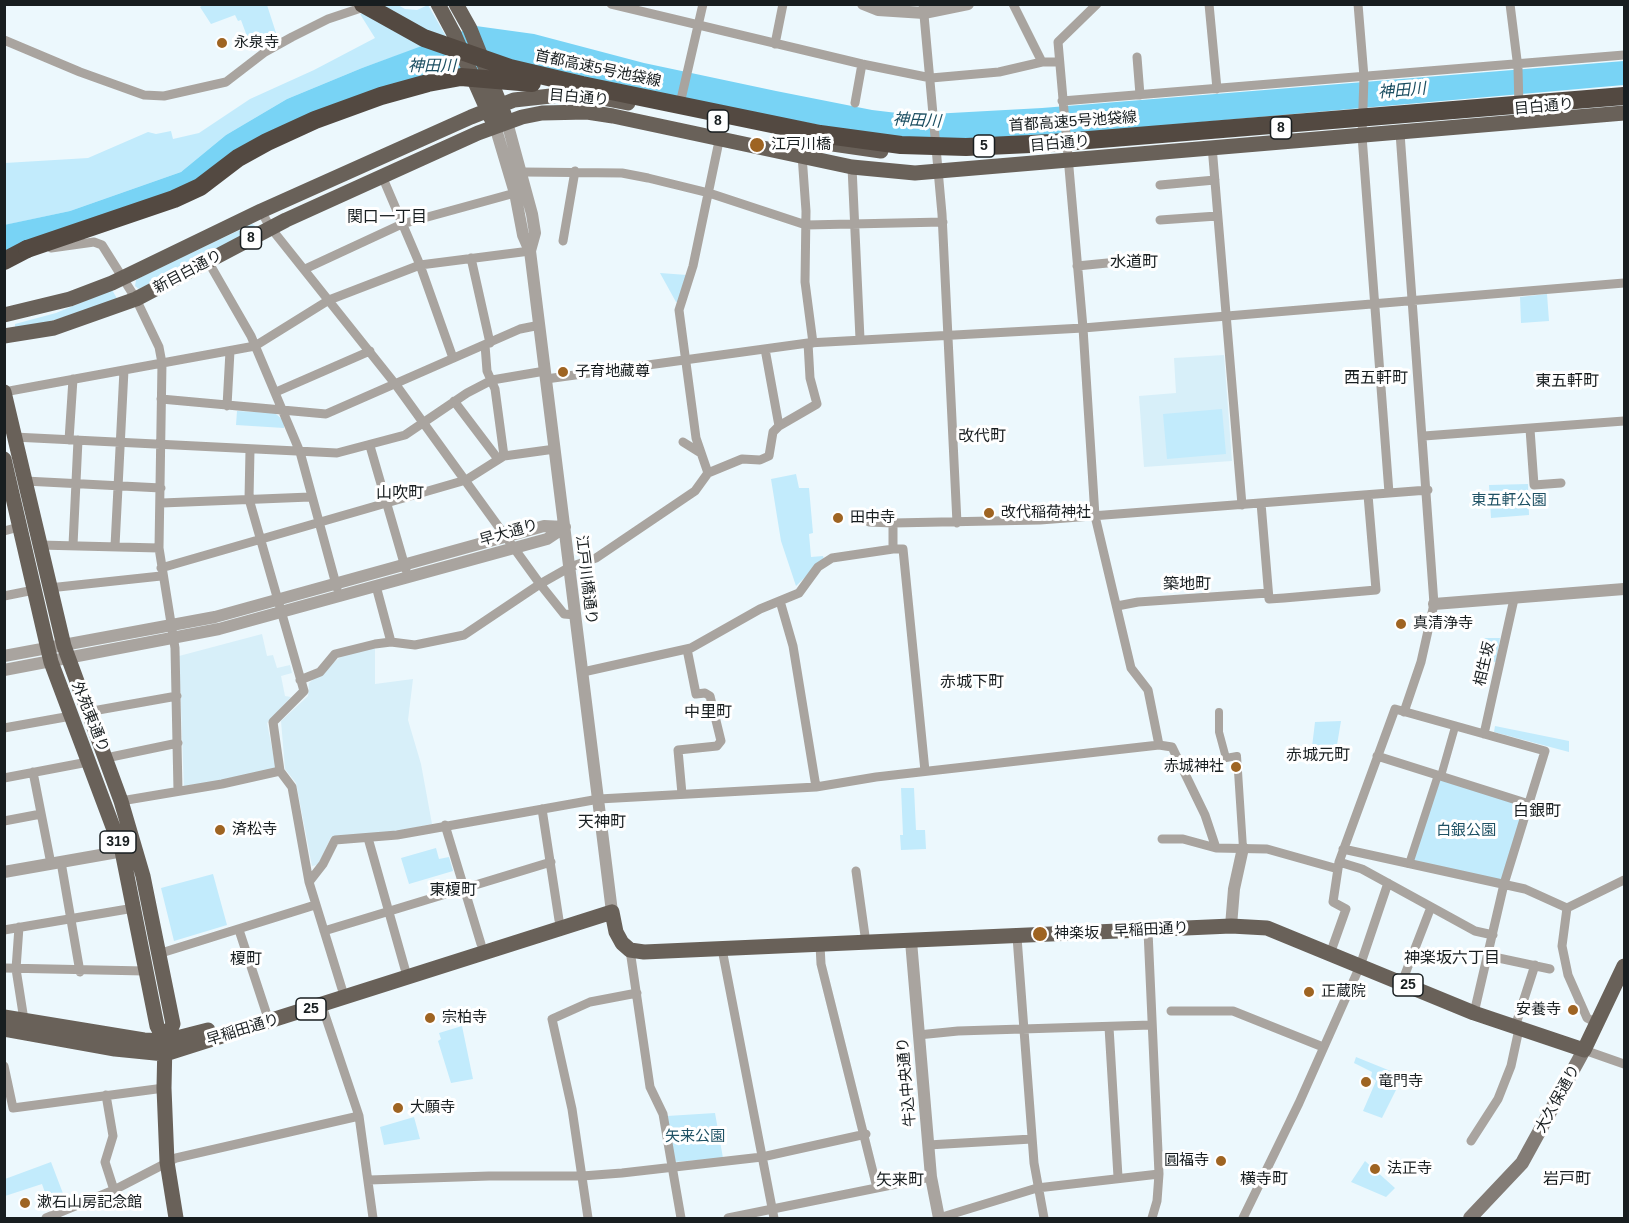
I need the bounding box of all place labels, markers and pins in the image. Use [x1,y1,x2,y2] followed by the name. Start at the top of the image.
[234,34,279,52] place label: 永泉寺
[215,36,229,50] marker: 永泉寺
[748,136,766,154] marker: 江戸川橋
[771,136,831,154] place label: 江戸川橋
[575,363,650,381] place label: 子育地藏尊
[556,365,570,379] marker: 子育地藏尊
[1001,504,1091,522] place label: 改代稲荷神社
[982,506,996,520] marker: 改代稲荷神社
[850,509,895,527] place label: 田中寺
[831,511,845,525] marker: 田中寺
[1413,615,1473,633] place label: 真清浄寺
[1394,617,1408,631] marker: 真清浄寺
[1164,758,1224,776] place label: 赤城神社
[1229,760,1243,774] marker: 赤城神社
[232,821,277,839] place label: 済松寺
[213,823,227,837] marker: 済松寺
[1031,925,1049,943] marker: 神楽坂
[1054,925,1099,943] place label: 神楽坂
[1321,983,1366,1001] place label: 正蔵院
[1302,985,1316,999] marker: 正蔵院
[1516,1001,1561,1019] place label: 安養寺
[1566,1003,1580,1017] marker: 安養寺
[442,1009,487,1027] place label: 宗柏寺
[423,1011,437,1025] marker: 宗柏寺
[1378,1073,1423,1091] place label: 竜門寺
[1359,1075,1373,1089] marker: 竜門寺
[410,1099,455,1117] place label: 大願寺
[391,1101,405,1115] marker: 大願寺
[1164,1152,1209,1170] place label: 圓福寺
[1214,1154,1228,1168] marker: 圓福寺
[1387,1160,1432,1178] place label: 法正寺
[1368,1162,1382,1176] marker: 法正寺
[37,1194,142,1212] place label: 漱石山房記念館
[18,1196,32,1210] marker: 漱石山房記念館

